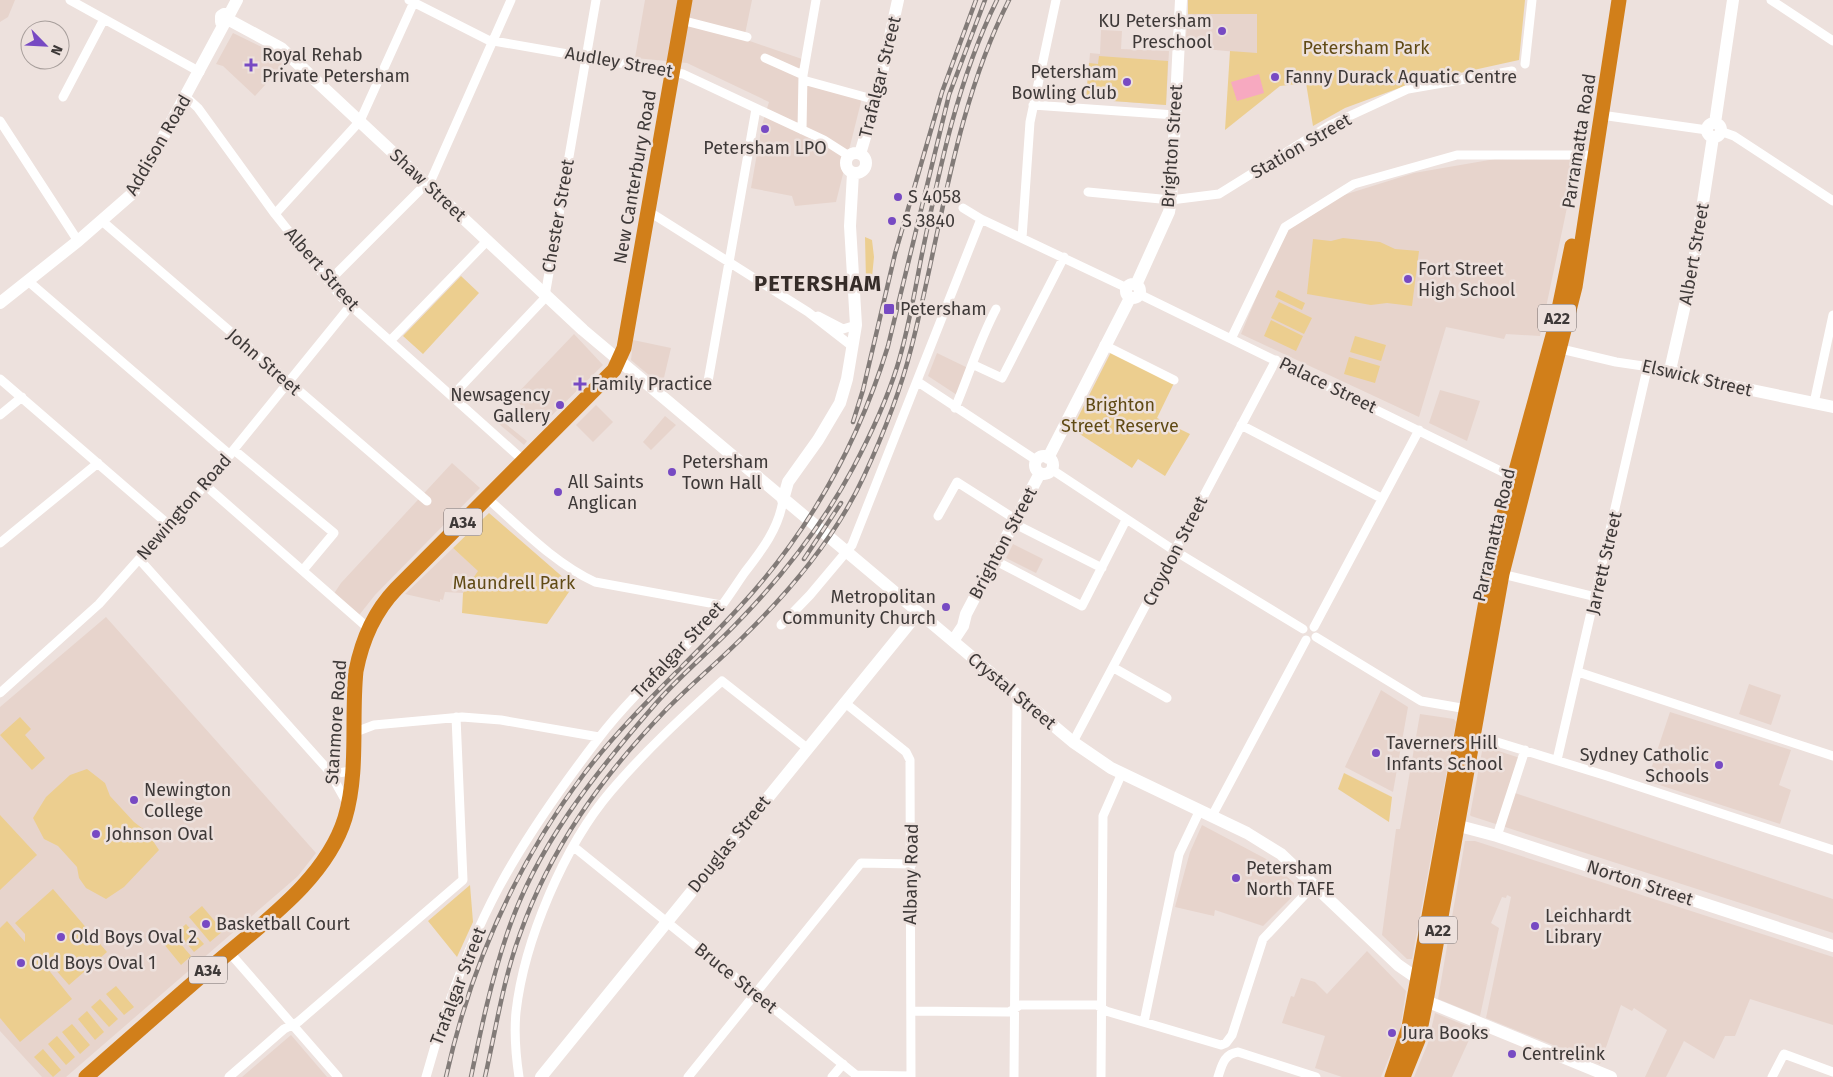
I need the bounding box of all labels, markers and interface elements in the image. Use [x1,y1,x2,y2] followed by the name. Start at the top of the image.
[1098,10,1212,53] place label: KU Petersham Preschool
[854,13,906,140] street label: Trafalgar Street
[20,20,70,70] north arrow
[1216,25,1228,37] marker: KU Petersham Preschool
[1303,37,1430,59] park label: Petersham Park
[47,42,66,58] text: N
[563,42,675,82] street label: Audley Street
[262,44,410,87] place label: Royal Rehab Private Petersham
[244,58,258,72] marker: Royal Rehab Private Petersham
[1011,61,1117,104] place label: Petersham Bowling Club
[1285,66,1517,88] place label: Fanny Durack Aquatic Centre
[1269,71,1281,83] marker: Fanny Durack Aquatic Centre
[1557,72,1601,210] street label: Parramatta Road
[1121,76,1133,88] marker: Petersham Bowling Club
[1157,83,1187,209] street label: Brighton Street
[609,88,661,266] street label: New Canterbury Road
[120,91,196,199] street label: Addison Road
[1247,108,1356,184] street label: Station Street
[759,123,771,135] marker: Petersham LPO
[703,137,827,159] place label: Petersham LPO
[385,144,471,226] street label: Shaw Street
[537,157,579,275] street label: Chester Street
[908,186,961,208] place label: S 4058
[892,191,904,203] marker: S 4058
[1674,201,1714,307] street label: Albert Street
[902,210,955,232] place label: S 3840
[886,215,898,227] marker: S 3840
[280,223,364,316] street label: Albert Street
[1418,258,1515,301] place label: Fort Street High School
[754,270,882,297] district label: PETERSHAM
[1402,273,1414,285] marker: Fort Street High School
[900,298,987,320] place label: Petersham
[882,302,896,316] marker: Petersham
[1538,304,1576,332] road number: A22
[223,324,306,400] street label: John Street
[1276,352,1381,418] street label: Palace Street
[1640,355,1755,401] street label: Elswick Street
[591,373,712,395] place label: Family Practice
[573,377,587,391] marker: Family Practice
[450,384,550,427] place label: Newsagency Gallery
[1061,394,1179,437] park label: Brighton Street Reserve
[554,399,566,411] marker: Newsagency Gallery
[132,449,236,565] street label: Newington Road
[682,451,769,494] place label: Petersham Town Hall
[666,466,678,478] marker: Petersham Town Hall
[1468,466,1520,604] street label: Parramatta Road
[568,471,644,514] place label: All Saints Anglican
[964,483,1042,603] street label: Brighton Street
[552,486,564,498] marker: All Saints Anglican
[1138,492,1212,610] street label: Croydon Street
[444,508,482,536] road number: A34
[1581,509,1627,617] street label: Jarrett Street
[453,572,576,594] park label: Maundrell Park
[782,586,936,629] place label: Metropolitan Community Church
[627,597,729,703] street label: Trafalgar Street
[940,601,952,613] marker: Metropolitan Community Church
[963,648,1061,735] street label: Crystal Street
[321,659,351,785] street label: Stanmore Road
[1386,732,1503,775] place label: Taverners Hill Infants School
[1580,744,1709,787] place label: Sydney Catholic Schools
[1370,747,1382,759] marker: Taverners Hill Infants School
[1713,759,1725,771] marker: Sydney Catholic Schools
[144,779,231,822] place label: Newington College
[683,791,775,897] street label: Douglas Street
[128,794,140,806] marker: Newington College
[106,823,213,845] place label: Johnson Oval
[899,823,923,925] street label: Albany Road
[90,828,102,840] marker: Johnson Oval
[1584,855,1696,911] street label: Norton Street
[1246,857,1335,900] place label: Petersham North TAFE
[1230,872,1242,884] marker: Petersham North TAFE
[1545,905,1632,948] place label: Leichhardt Library
[216,913,350,935] place label: Basketball Court
[1419,916,1457,944] road number: A22
[200,918,212,930] marker: Basketball Court
[1529,920,1541,932] marker: Leichhardt Library
[425,923,491,1048] street label: Trafalgar Street
[71,926,197,948] place label: Old Boys Oval 2
[55,931,67,943] marker: Old Boys Oval 2
[690,938,782,1018] street label: Bruce Street
[31,952,156,974] place label: Old Boys Oval 1
[189,956,227,984] road number: A34
[15,957,27,969] marker: Old Boys Oval 1
[1402,1022,1488,1044] place label: Jura Books
[1386,1027,1398,1039] marker: Jura Books
[1522,1043,1606,1065] place label: Centrelink
[1506,1048,1518,1060] marker: Centrelink

